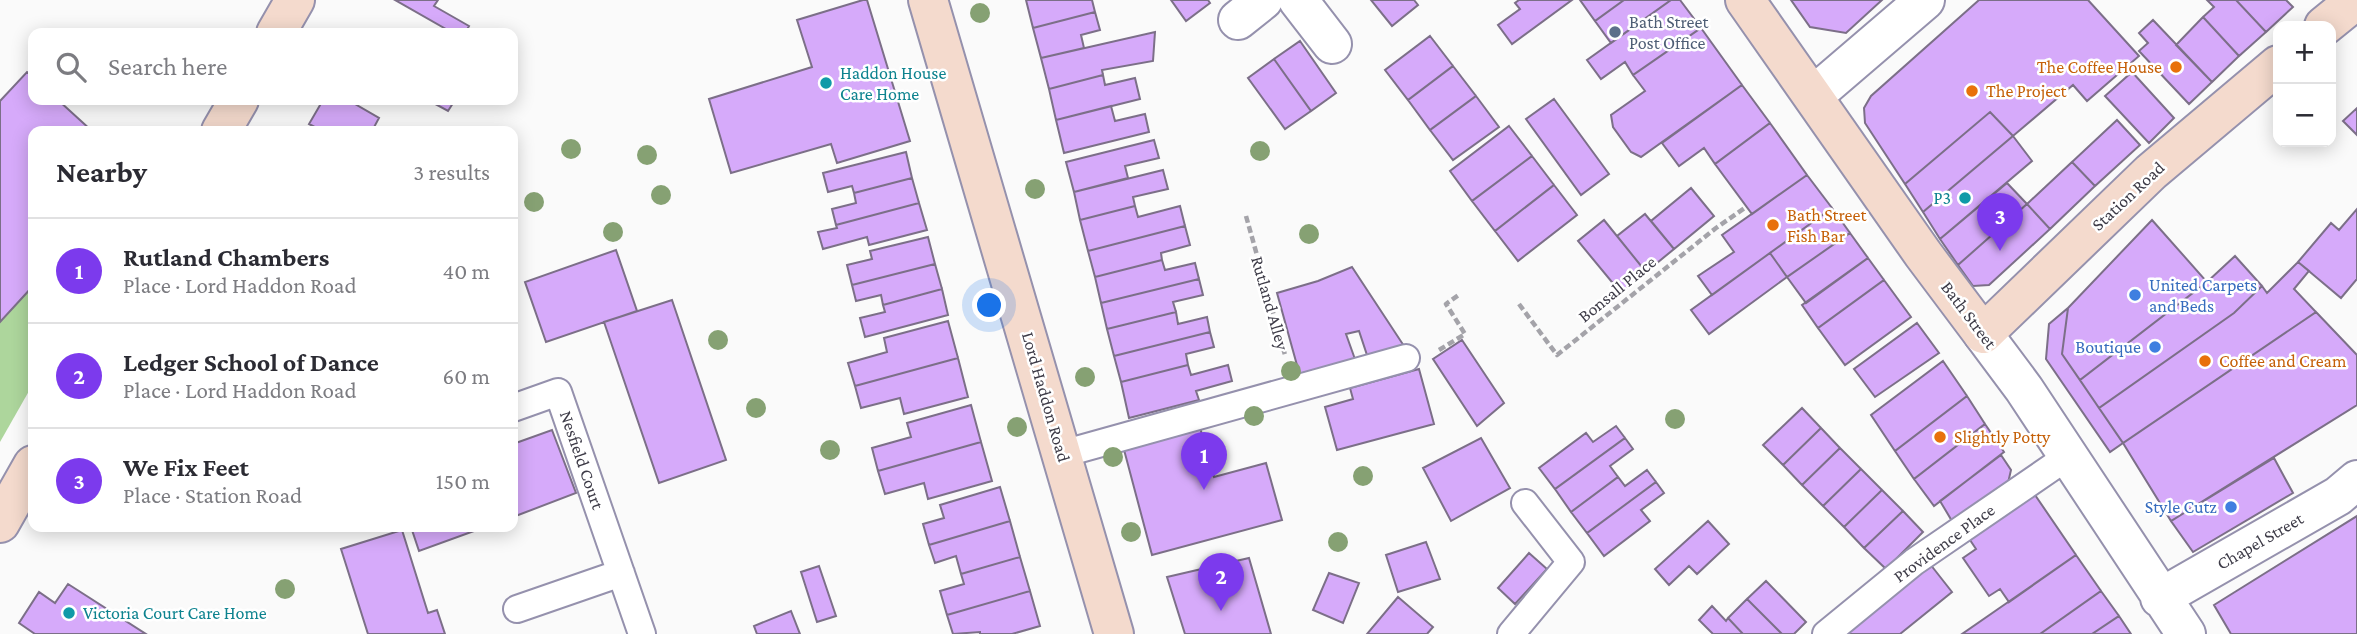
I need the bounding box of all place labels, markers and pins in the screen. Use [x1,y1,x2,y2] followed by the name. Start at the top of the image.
[1629,12,1709,53] place label: Bath Street Post Office
[1607,24,1623,40] marker: Bath Street Post Office
[2037,57,2162,77] place label: The Coffee House
[2168,59,2184,75] marker: The Coffee House
[840,63,946,104] place label: Haddon House Care Home
[818,75,834,91] marker: Haddon House Care Home
[1986,81,2068,102] place label: The Project
[1964,83,1980,99] marker: The Project
[1934,188,1951,208] place label: P3
[1957,190,1973,206] marker: P3
[1977,193,2023,251] pin: 3
[1787,205,1867,246] place label: Bath Street Fish Bar
[1765,217,1781,233] marker: Bath Street Fish Bar
[2149,275,2257,316] place label: United Carpets and Beds
[2127,287,2143,303] marker: United Carpets and Beds
[2075,337,2141,357] place label: Boutique
[2147,339,2163,355] marker: Boutique
[2219,351,2347,371] place label: Coffee and Cream
[2197,353,2213,369] marker: Coffee and Cream
[1954,427,2051,447] place label: Slightly Potty
[1932,429,1948,445] marker: Slightly Potty
[1181,432,1227,490] pin: 1
[2145,497,2217,517] place label: Style Cutz
[2223,499,2239,515] marker: Style Cutz
[1198,553,1244,611] pin: 2
[83,603,267,623] place label: Victoria Court Care Home
[61,605,77,621] marker: Victoria Court Care Home

